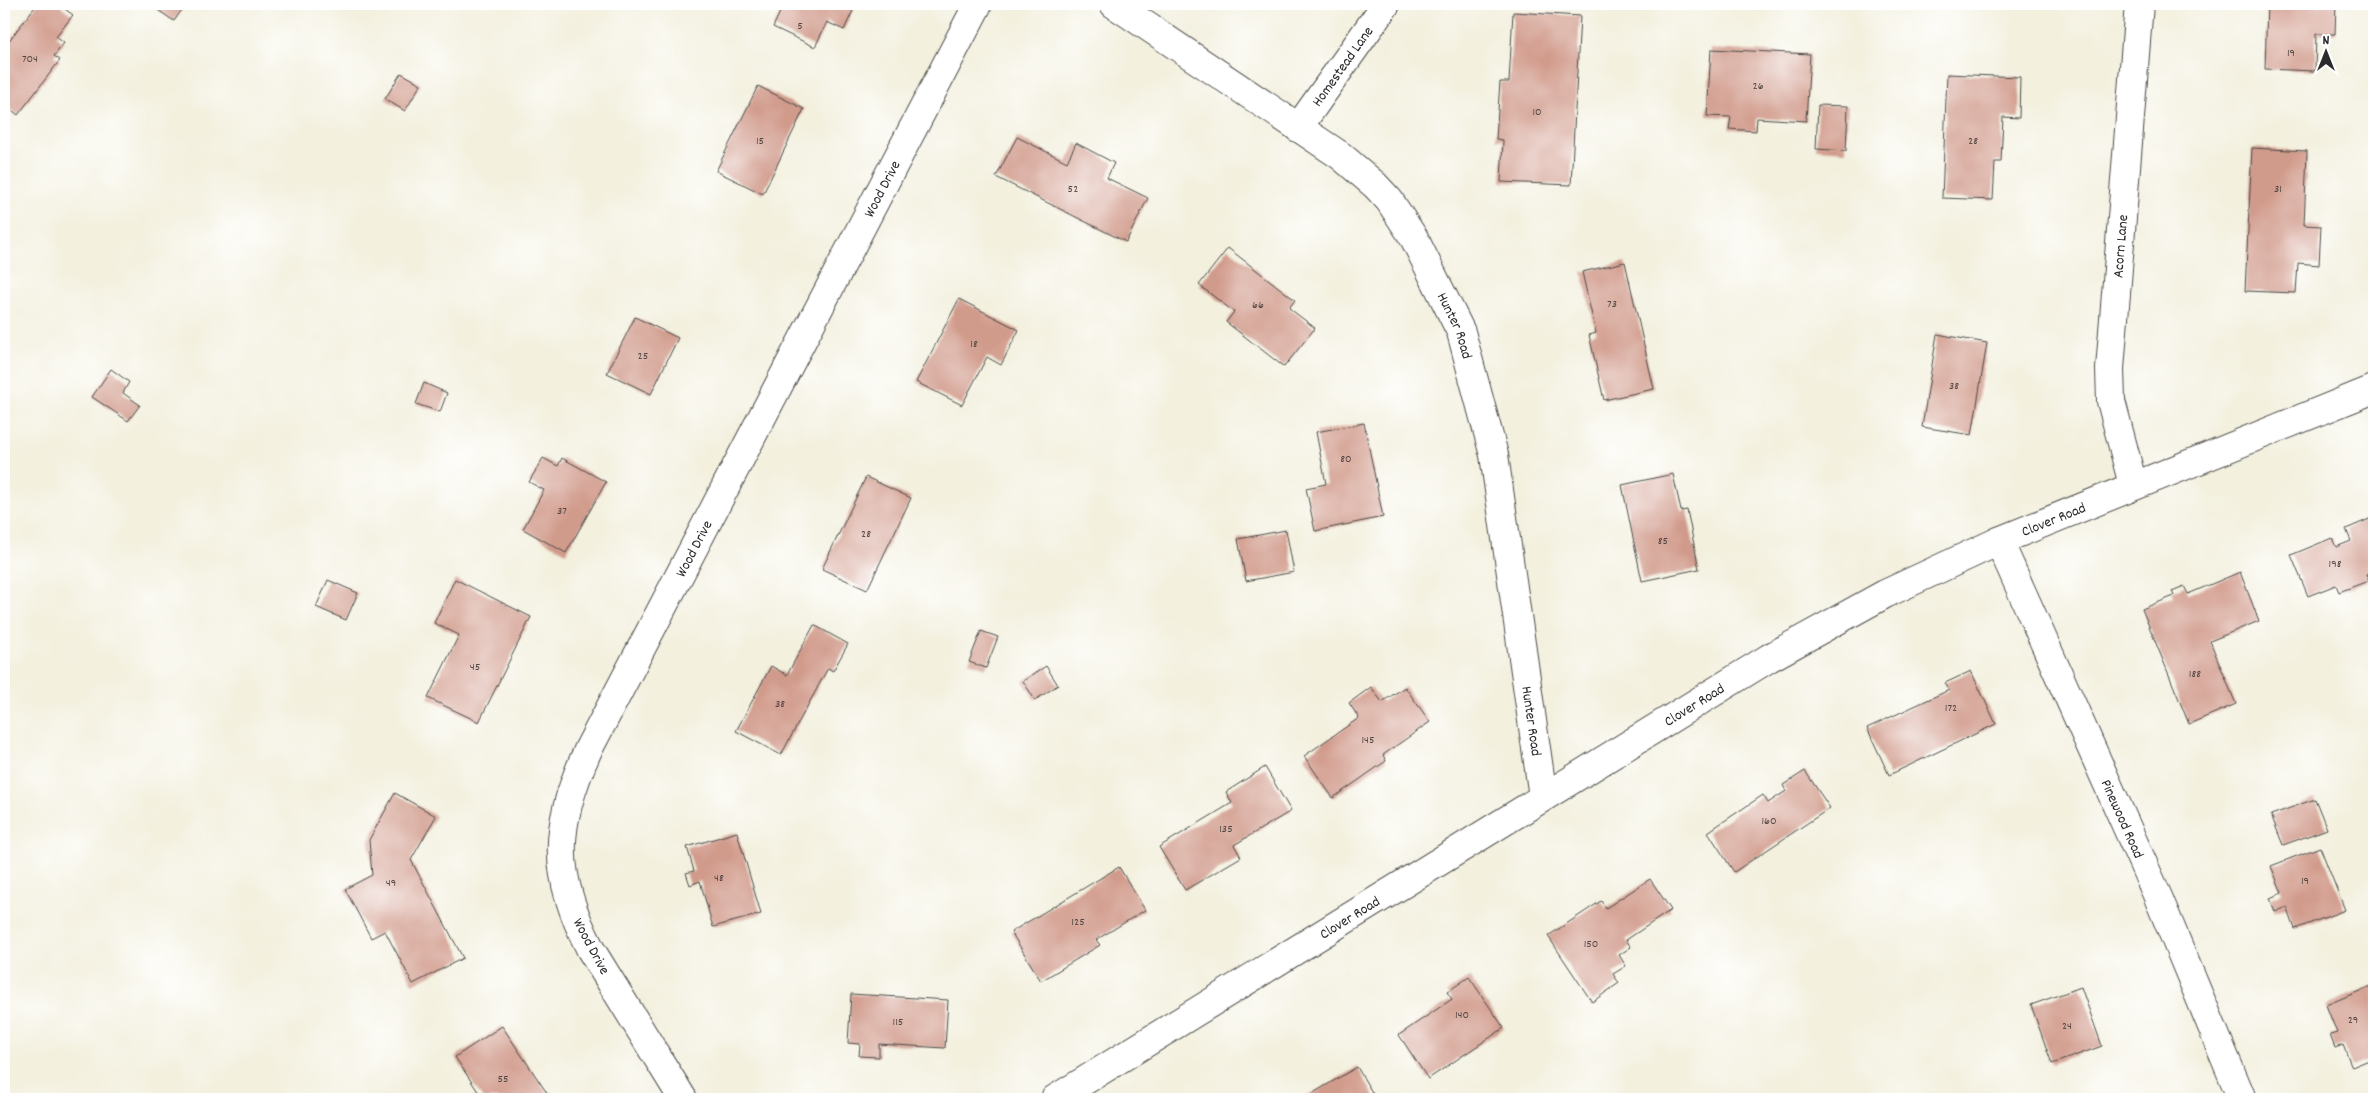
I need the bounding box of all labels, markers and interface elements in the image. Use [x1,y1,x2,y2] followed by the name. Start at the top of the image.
[797,18,803,35] house number: 5
[1307,22,1380,112] street label: Homestead Lane
[2300,28,2350,78] north arrow
[2323,31,2330,51] text: N
[2287,45,2295,62] house number: 19
[22,51,38,68] house number: 704
[1752,78,1764,95] house number: 26
[1532,104,1542,121] house number: 10
[756,133,764,150] house number: 15
[1968,133,1978,150] house number: 28
[859,157,907,222] street label: Wood Drive
[1068,181,1078,198] house number: 52
[2274,181,2282,198] house number: 31
[2108,213,2135,279] street label: Acorn Lane
[1430,289,1477,362] street label: Hunter Road
[1607,296,1617,313] house number: 73
[1252,297,1264,314] house number: 66
[970,336,978,353] house number: 18
[638,348,648,365] house number: 25
[1949,378,1959,395] house number: 38
[1340,451,1352,468] house number: 80
[2019,498,2090,544] street label: Clover Road
[557,503,567,520] house number: 37
[671,517,719,582] street label: Wood Drive
[861,526,871,543] house number: 28
[1658,533,1668,550] house number: 85
[2329,556,2342,573] house number: 198
[470,659,480,676] house number: 45
[2189,666,2201,683] house number: 188
[1660,679,1730,733] street label: Clover Road
[1514,685,1546,758] street label: Hunter Road
[775,696,785,713] house number: 38
[1945,700,1957,717] house number: 172
[1361,732,1375,749] house number: 145
[2094,776,2148,863] street label: Pinewood Road
[1761,813,1777,830] house number: 160
[1219,821,1233,838] house number: 135
[714,870,724,887] house number: 48
[2301,873,2309,890] house number: 19
[386,875,396,892] house number: 49
[1316,892,1385,946] street label: Clover Road
[1071,914,1085,931] house number: 125
[566,915,615,980] street label: Wood Drive
[1584,936,1598,953] house number: 150
[1455,1007,1469,1024] house number: 140
[2348,1012,2358,1029] house number: 29
[893,1014,903,1031] house number: 115
[2062,1018,2072,1035] house number: 24
[497,1071,509,1088] house number: 55

